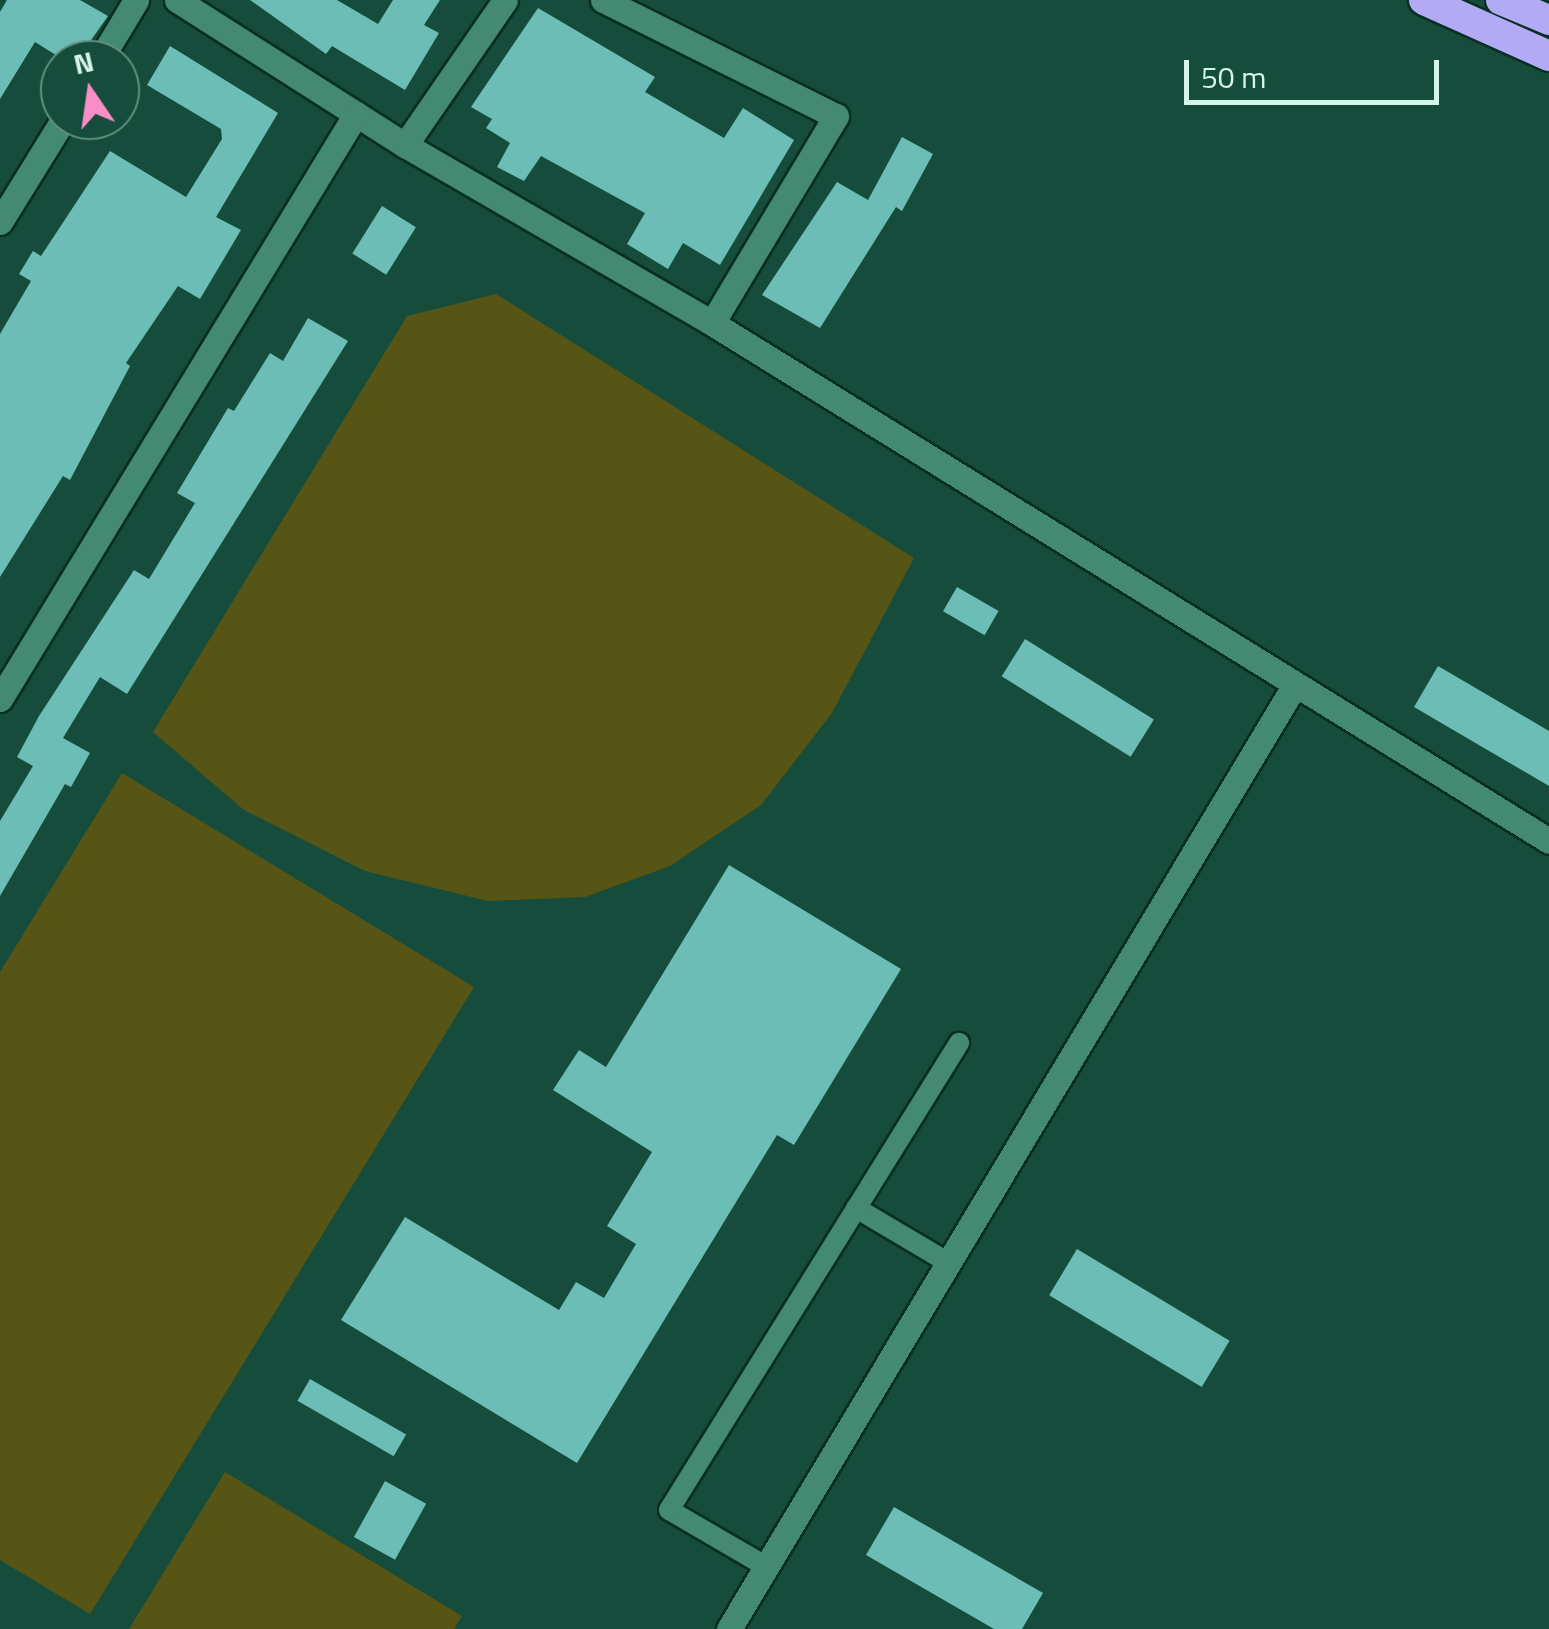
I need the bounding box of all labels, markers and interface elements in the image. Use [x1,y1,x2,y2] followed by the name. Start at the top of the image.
[69,39,98,85] text: N
[40,40,140,140] north arrow
[1189,40,1444,102] scale bar
[1201,54,1266,100] text: 50 m

